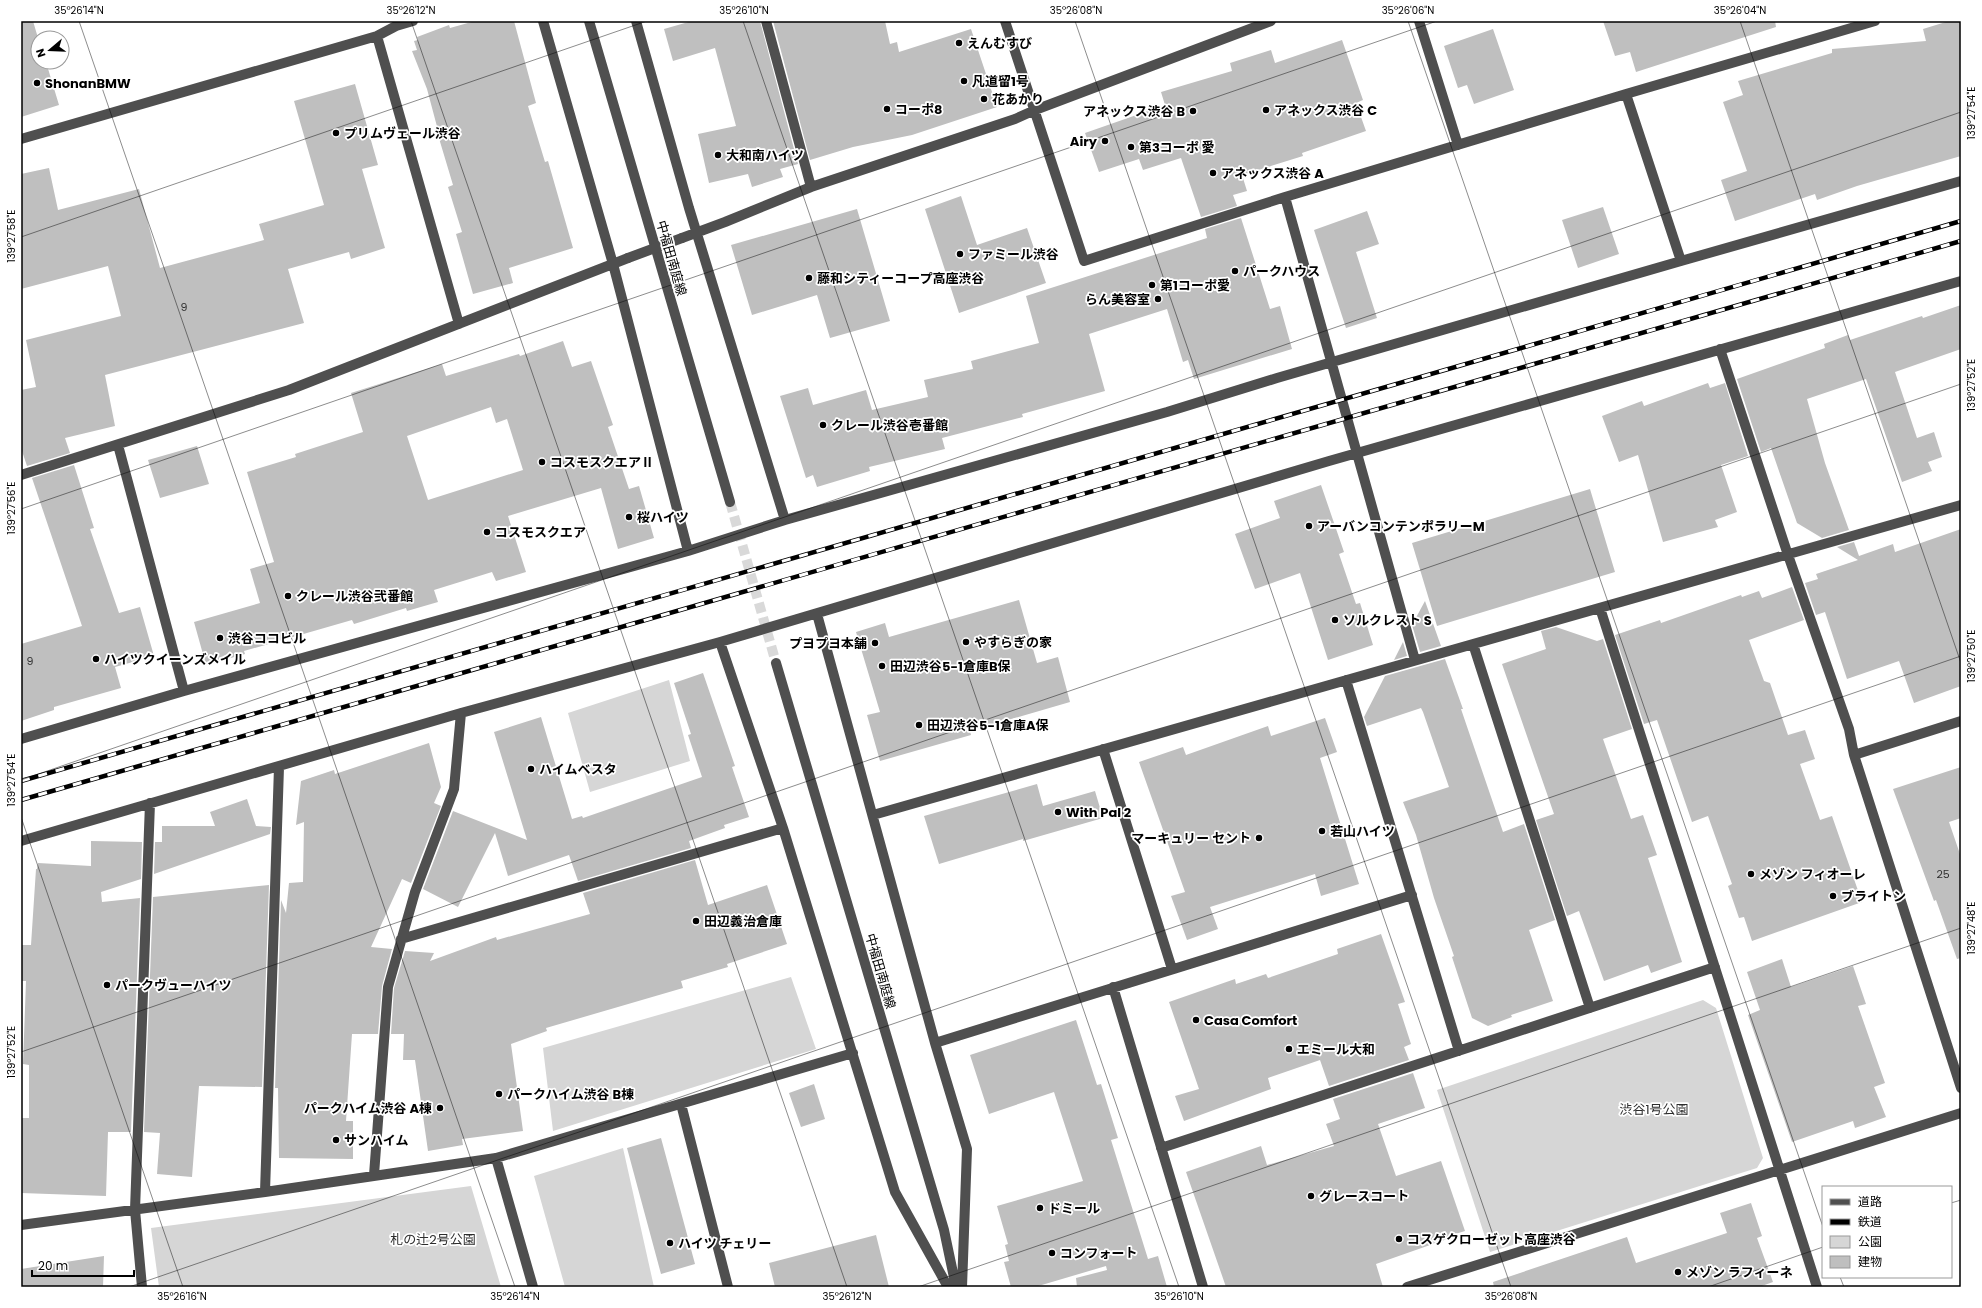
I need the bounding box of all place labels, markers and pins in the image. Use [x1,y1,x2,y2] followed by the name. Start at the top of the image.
[967,34,1032,53] place label: えんむすび
[954,38,964,48] marker: えんむすび
[972,72,1029,91] place label: 凡道留1号
[45,74,131,93] place label: ShonanBMW
[959,76,969,86] marker: 凡道留1号
[32,78,42,88] marker: ShonanBMW
[992,90,1044,109] place label: 花あかり
[979,94,989,104] marker: 花あかり
[895,100,942,119] place label: コーポ8
[1274,101,1377,120] place label: アネックス渋谷 C
[1083,102,1185,121] place label: アネックス渋谷 B
[882,104,892,114] marker: コーポ8
[1261,105,1271,115] marker: アネックス渋谷 C
[1188,106,1198,116] marker: アネックス渋谷 B
[344,124,461,143] place label: プリムヴェール渋谷
[331,128,341,138] marker: プリムヴェール渋谷
[1070,132,1098,151] place label: Airy
[1100,136,1110,146] marker: Airy
[1139,138,1215,157] place label: 第3コーポ 愛
[1126,142,1136,152] marker: 第3コーポ 愛
[726,146,804,165] place label: 大和南ハイツ
[713,150,723,160] marker: 大和南ハイツ
[1221,164,1324,183] place label: アネックス渋谷 A
[1208,168,1218,178] marker: アネックス渋谷 A
[968,245,1059,264] place label: ファミール渋谷
[955,249,965,259] marker: ファミール渋谷
[1243,262,1320,281] place label: パークハウス
[1230,266,1240,276] marker: パークハウス
[817,269,984,288] place label: 藤和シティーコープ高座渋谷
[804,273,814,283] marker: 藤和シティーコープ高座渋谷
[1160,276,1230,295] place label: 第1コーポ愛
[1147,280,1157,290] marker: 第1コーポ愛
[1085,290,1150,309] place label: らん美容室
[1153,294,1163,304] marker: らん美容室
[831,416,948,435] place label: クレール渋谷壱番館
[818,420,828,430] marker: クレール渋谷壱番館
[550,453,654,472] place label: コスモスクエアⅡ
[537,457,547,467] marker: コスモスクエアⅡ
[637,508,689,527] place label: 桜ハイツ
[624,512,634,522] marker: 桜ハイツ
[1317,517,1485,536] place label: アーバンコンテンポラリーM
[1304,521,1314,531] marker: アーバンコンテンポラリーM
[495,523,586,542] place label: コスモスクエア
[482,527,492,537] marker: コスモスクエア
[296,587,413,606] place label: クレール渋谷弐番館
[283,591,293,601] marker: クレール渋谷弐番館
[1343,611,1432,630] place label: ソルクレスト S
[1330,615,1340,625] marker: ソルクレスト S
[228,629,306,648] place label: 渋谷ココビル
[215,633,225,643] marker: 渋谷ココビル
[974,633,1052,652] place label: やすらぎの家
[789,634,867,653] place label: プヨプヨ本舗
[961,637,971,647] marker: やすらぎの家
[870,638,880,648] marker: プヨプヨ本舗
[104,650,246,669] place label: ハイツクイーンズメイル
[91,654,101,664] marker: ハイツクイーンズメイル
[890,657,1010,676] place label: 田辺渋谷5-1倉庫B保
[877,661,887,671] marker: 田辺渋谷5-1倉庫B保
[927,716,1048,735] place label: 田辺渋谷5-1倉庫A保
[914,720,924,730] marker: 田辺渋谷5-1倉庫A保
[539,760,617,779] place label: ハイムベスタ
[526,764,536,774] marker: ハイムベスタ
[1066,803,1132,822] place label: With Pal 2
[1053,807,1063,817] marker: With Pal 2
[1330,822,1395,841] place label: 若山ハイツ
[1317,826,1327,836] marker: 若山ハイツ
[1131,829,1251,848] place label: マーキュリー セント
[1254,833,1264,843] marker: マーキュリー セント
[1759,865,1866,884] place label: メゾン フィオーレ
[1746,869,1756,879] marker: メゾン フィオーレ
[1841,887,1906,906] place label: ブライトン
[1828,891,1838,901] marker: ブライトン
[704,912,782,931] place label: 田辺義治倉庫
[691,916,701,926] marker: 田辺義治倉庫
[115,976,231,995] place label: パークヴューハイツ
[102,980,112,990] marker: パークヴューハイツ
[1204,1011,1297,1030] place label: Casa Comfort
[1191,1015,1201,1025] marker: Casa Comfort
[1297,1040,1375,1059] place label: エミール大和
[1284,1044,1294,1054] marker: エミール大和
[507,1085,634,1104] place label: パークハイム渋谷 B棟
[494,1089,504,1099] marker: パークハイム渋谷 B棟
[304,1099,432,1118] place label: パークハイム渋谷 A棟
[435,1103,445,1113] marker: パークハイム渋谷 A棟
[344,1131,408,1150] place label: サンハイム
[331,1135,341,1145] marker: サンハイム
[1319,1187,1409,1206] place label: グレースコート
[1306,1191,1316,1201] marker: グレースコート
[1048,1199,1100,1218] place label: ドミール
[1035,1203,1045,1213] marker: ドミール
[1407,1230,1576,1249] place label: コスゲクローゼット高座渋谷
[678,1234,772,1253] place label: ハイツ チェリー
[1394,1234,1404,1244] marker: コスゲクローゼット高座渋谷
[665,1238,675,1248] marker: ハイツ チェリー
[1060,1244,1138,1263] place label: コンフォート
[1047,1248,1057,1258] marker: コンフォート
[1686,1263,1793,1282] place label: メゾン ラフィーネ
[1673,1267,1683,1277] marker: メゾン ラフィーネ

